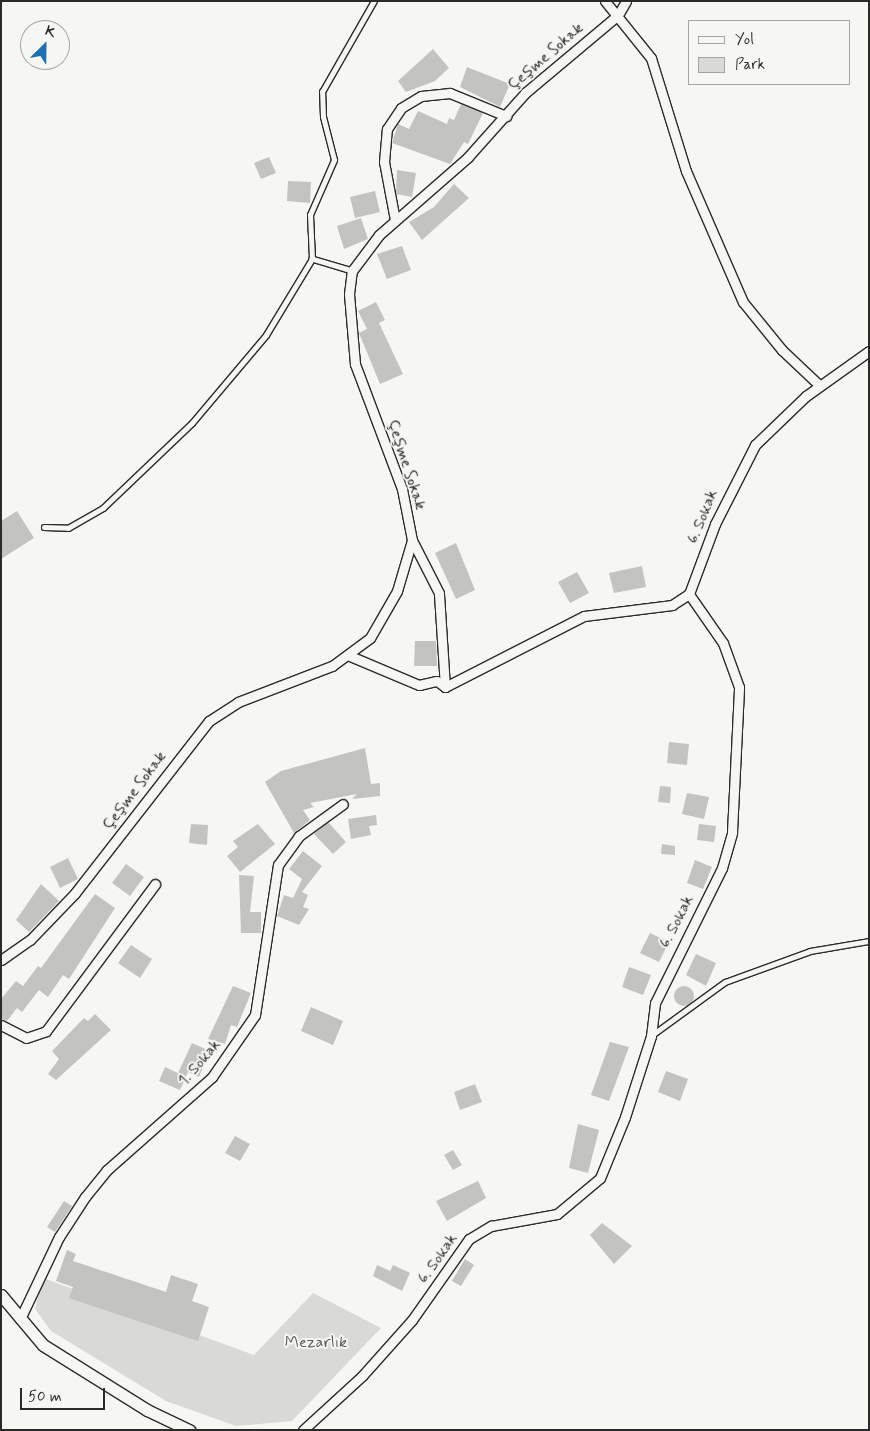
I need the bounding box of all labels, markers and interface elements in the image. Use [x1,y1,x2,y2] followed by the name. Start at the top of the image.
[504,19,588,95] street label: Çeşme Sokak
[20,20,70,70] north arrow
[688,20,850,85] legend
[42,22,59,42] text: K
[735,30,754,50] text: Yol
[735,55,765,75] text: Park
[382,417,430,513] street label: Çeşme Sokak
[684,487,722,547] street label: 6. Sokak
[99,748,171,834] street label: Çeşme Sokak
[656,893,698,951] street label: 6. Sokak
[175,1036,225,1090] street label: 1. Sokak
[414,1230,462,1288] street label: 6. Sokak
[285,1333,347,1353] park label: Mezarlık
[22,1378,108,1410] scale bar
[28,1387,62,1407] text: 50 m

